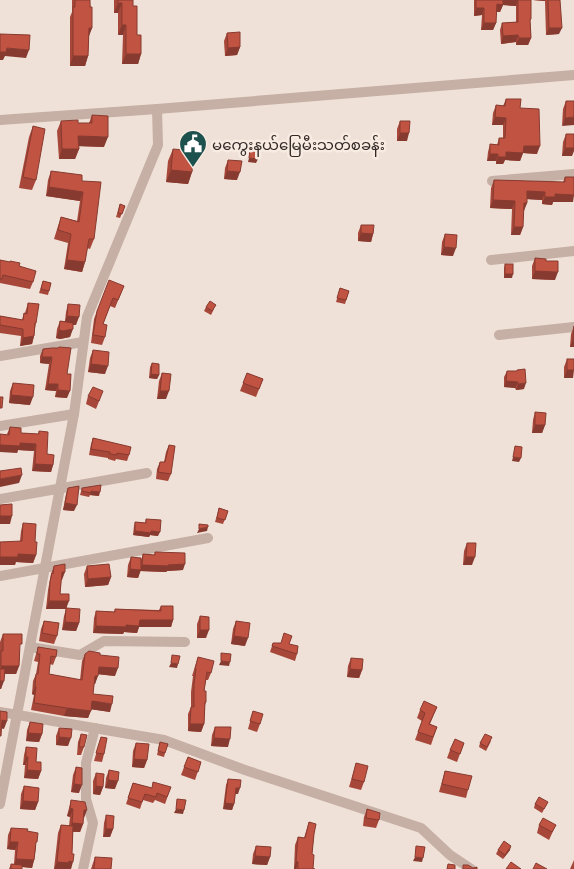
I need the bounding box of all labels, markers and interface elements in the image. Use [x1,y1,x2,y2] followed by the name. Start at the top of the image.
[178,129,208,168] public building icon: မကွေးနယ်မြေမီးသတ်စခန်း
[212,135,385,157] place label: မကွေးနယ်မြေမီးသတ်စခန်း

